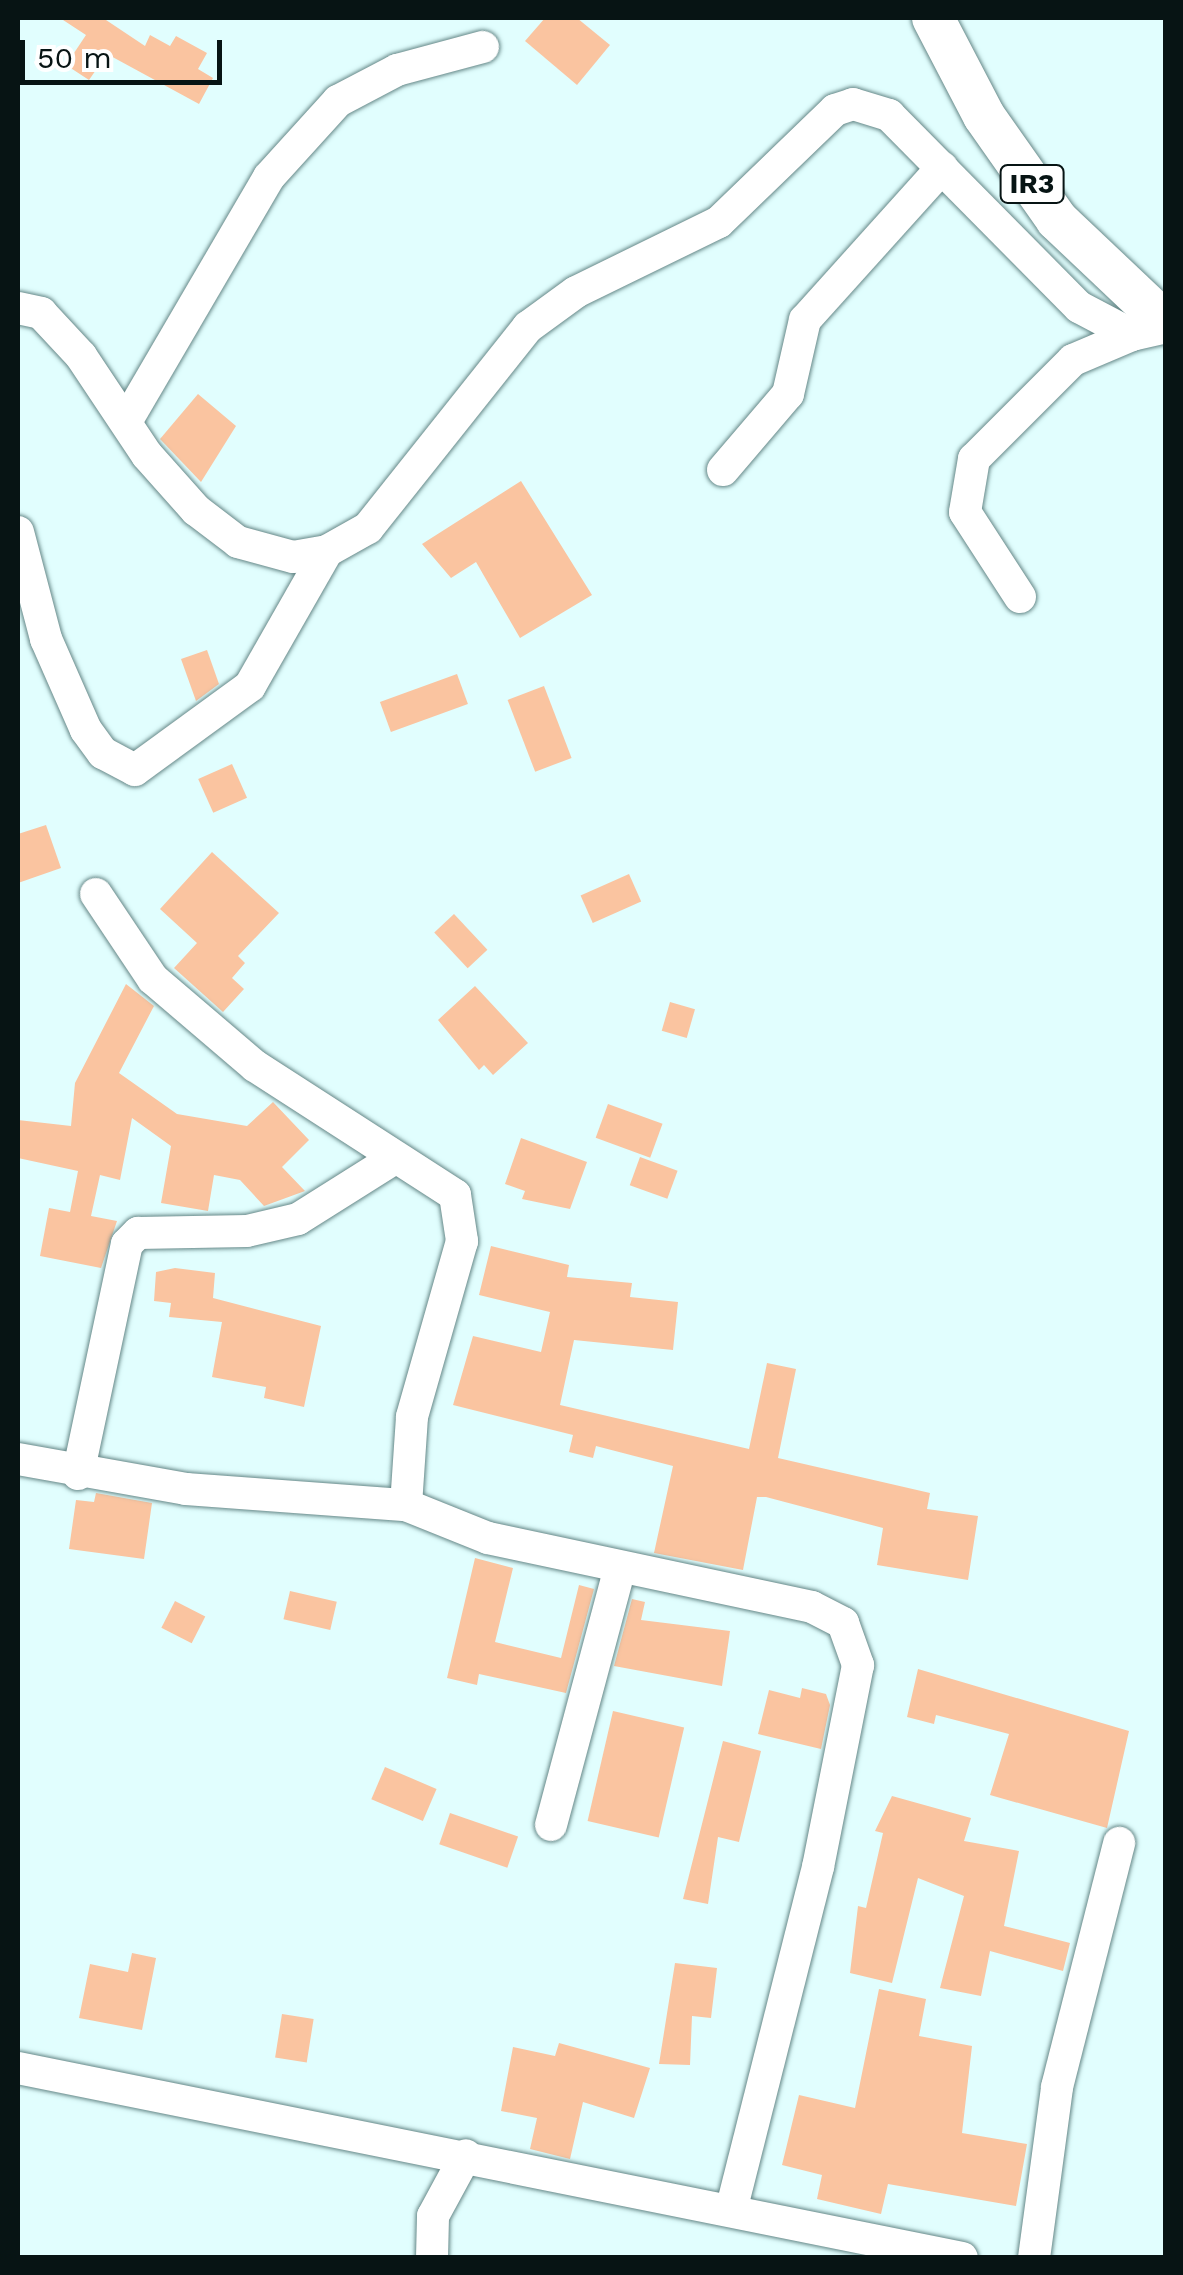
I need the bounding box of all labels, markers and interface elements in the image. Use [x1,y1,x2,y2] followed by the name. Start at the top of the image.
[25,20,228,82] scale bar
[37,40,112,75] text: 50 m
[1000,161,1064,207] road number: IR3

